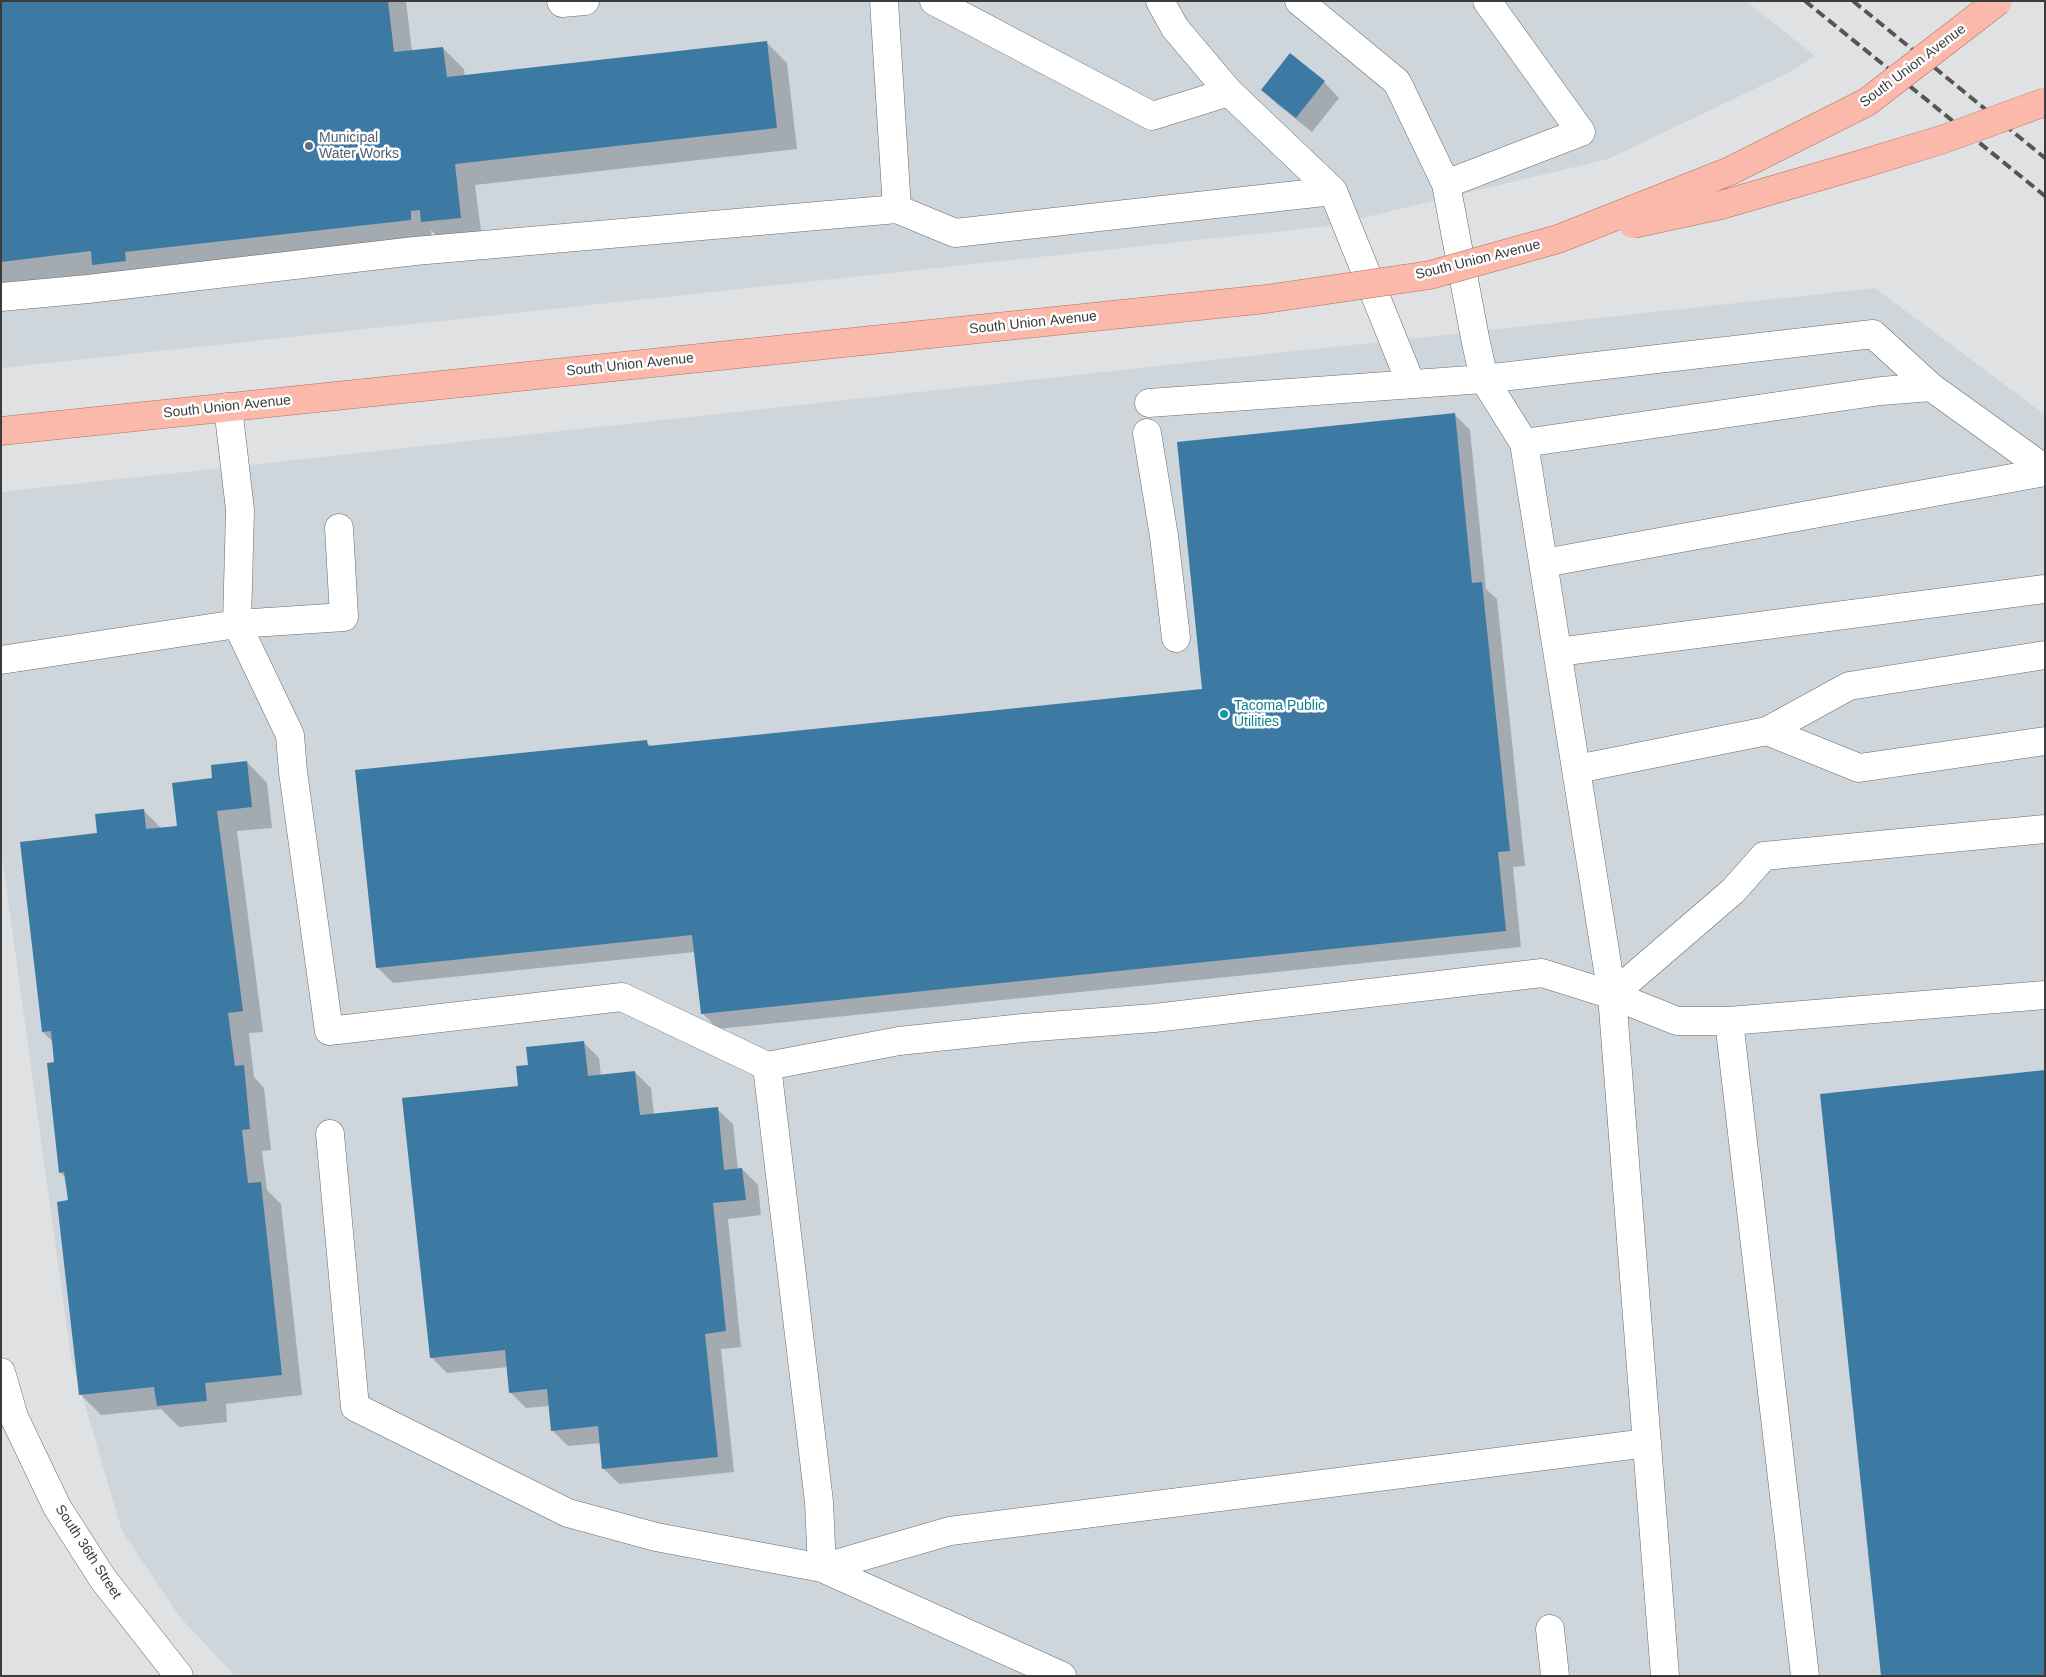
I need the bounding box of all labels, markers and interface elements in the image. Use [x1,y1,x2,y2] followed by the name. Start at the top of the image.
[1857,21,1969,111] street label: South Union Avenue
[319,130,399,162] place label: Municipal Water Works
[303,140,315,152] marker: Municipal Water Works
[1414,236,1542,284] street label: South Union Avenue
[968,308,1098,338] street label: South Union Avenue
[565,350,695,380] street label: South Union Avenue
[162,392,292,422] street label: South Union Avenue
[1234,698,1325,730] place label: Tacoma Public Utilities
[1218,708,1230,720] marker: Tacoma Public Utilities
[51,1502,125,1602] street label: South 36th Street

